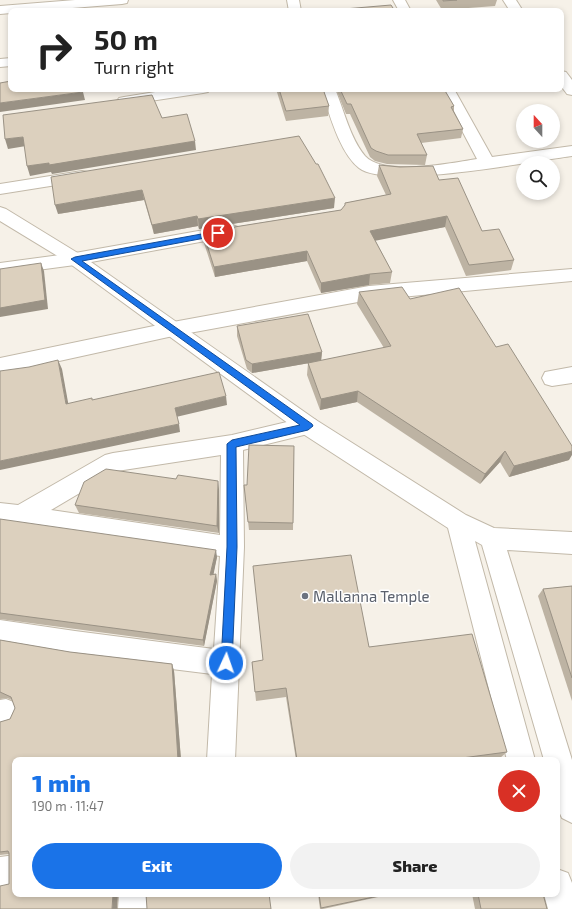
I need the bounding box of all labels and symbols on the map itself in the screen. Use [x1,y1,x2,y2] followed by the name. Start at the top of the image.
[516,104,560,148] north arrow
[201,216,235,250] pin
[313,587,430,605] place label: Mallanna Temple
[300,591,310,601] marker: Mallanna Temple
[205,642,247,684] position arrow

